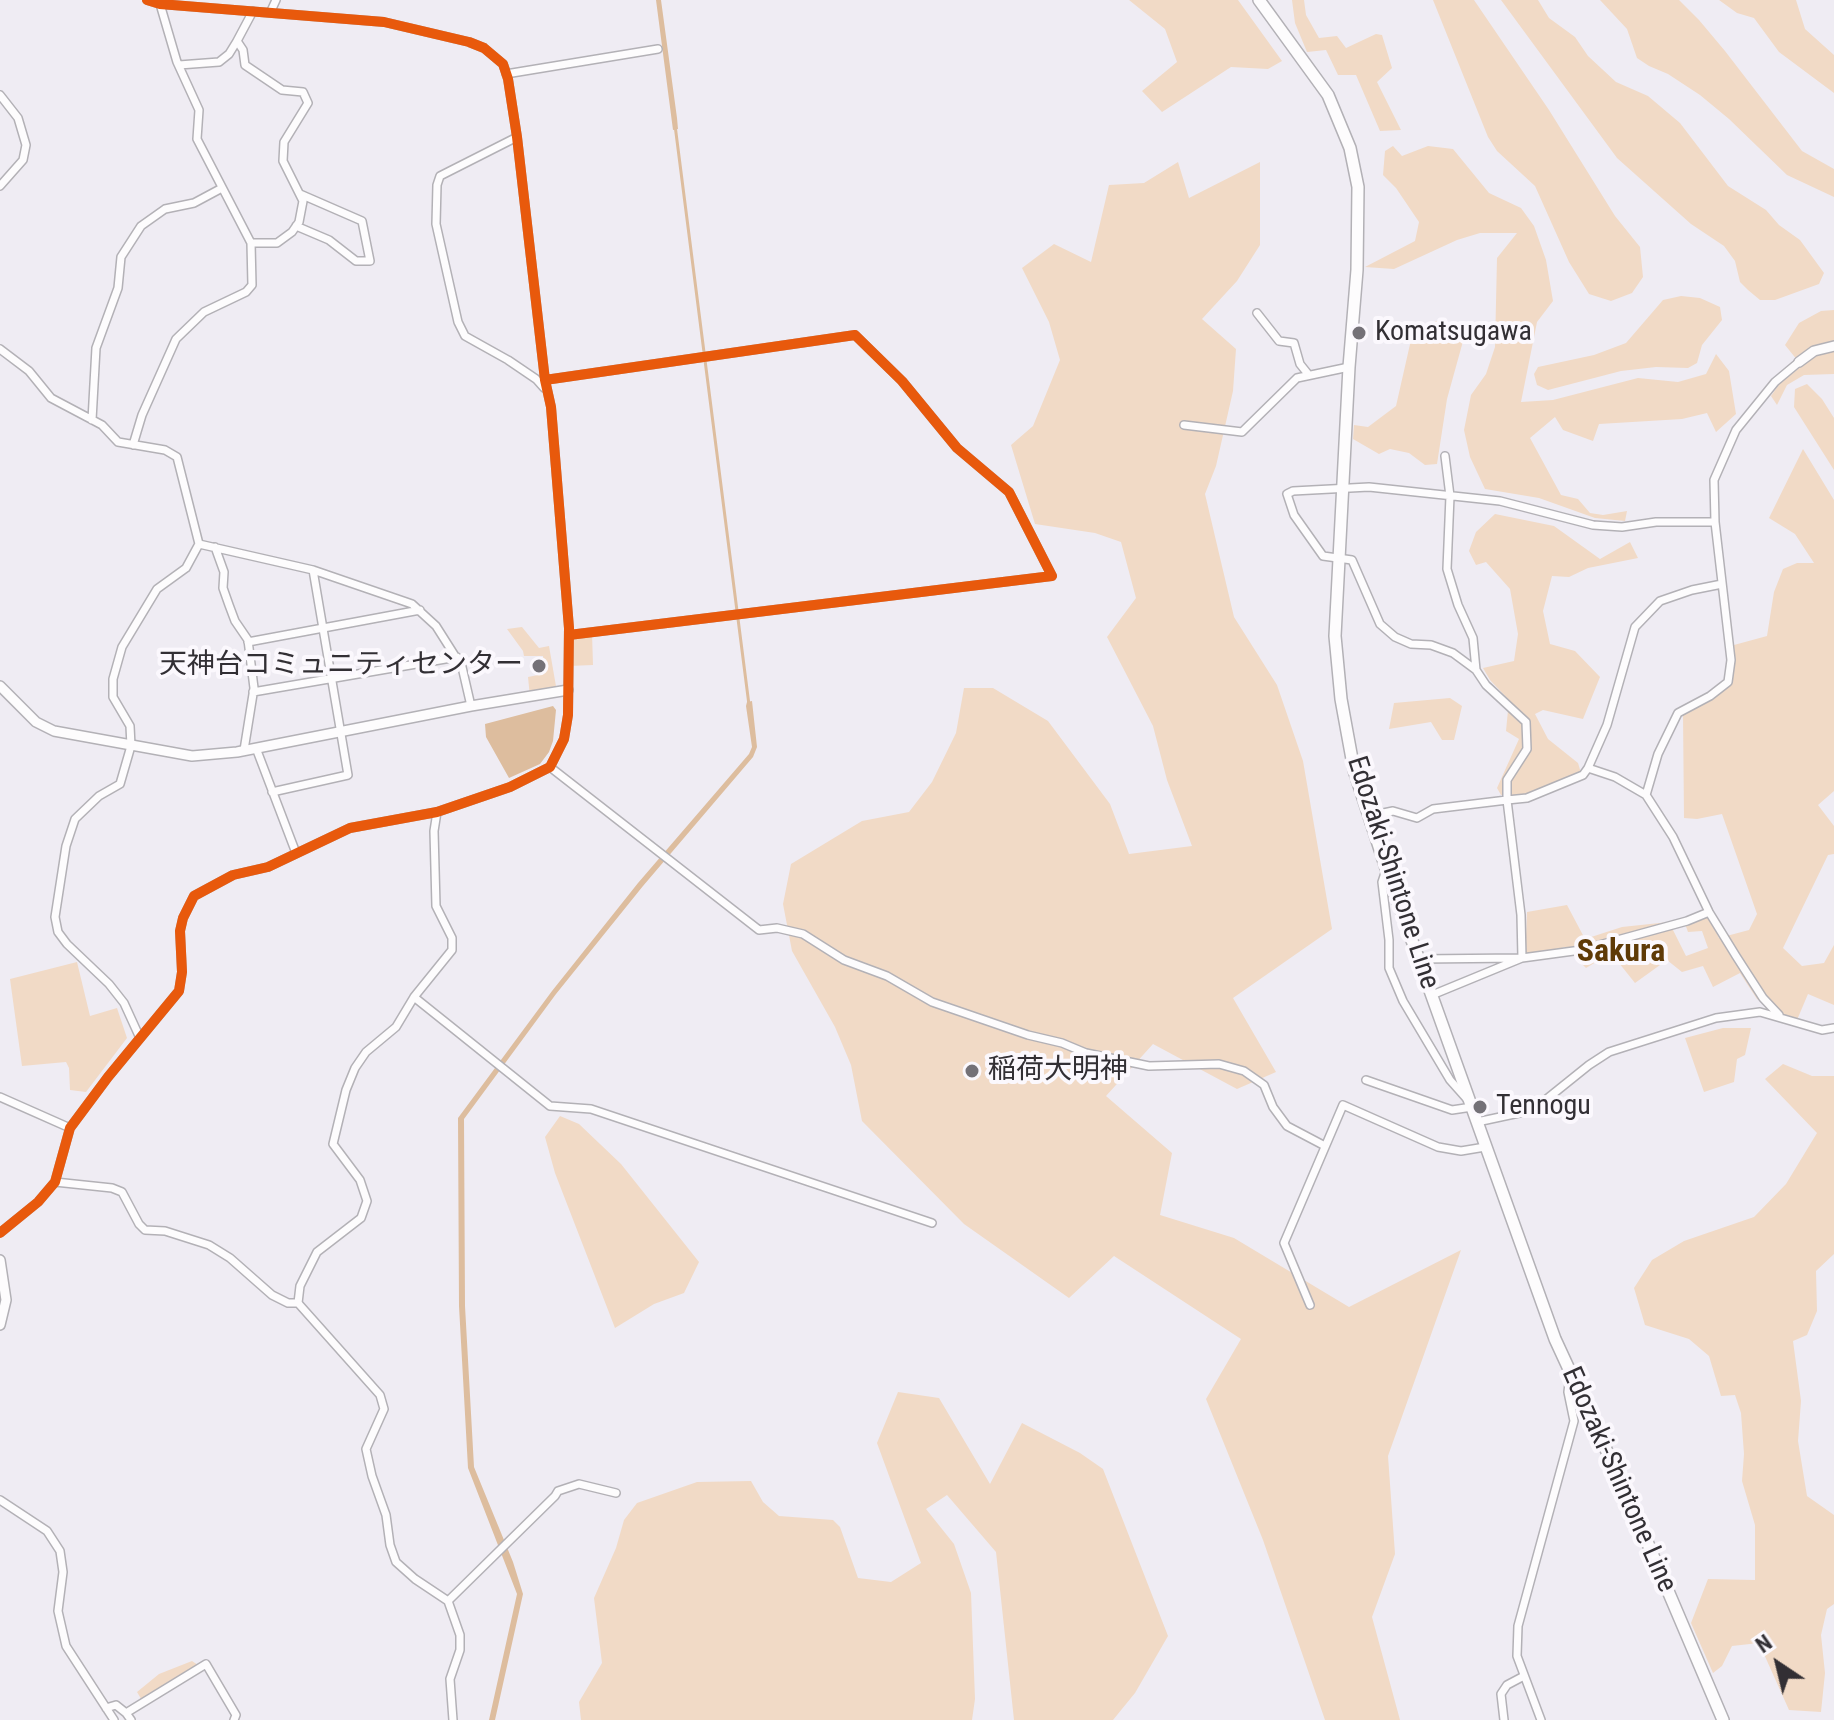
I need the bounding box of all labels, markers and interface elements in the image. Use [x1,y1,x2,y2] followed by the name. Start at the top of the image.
[1375,316,1532,350] place label: Komatsugawa
[1350,324,1368,342] marker: Komatsugawa
[159,649,523,683] place label: 天神台コミュニティセンター
[530,657,548,675] marker: 天神台コミュニティセンター
[1339,752,1445,994] street label: Edozaki-Shintone Line
[1577,934,1665,972] district label: Sakura
[988,1054,1128,1088] place label: 稲荷大明神
[963,1062,981,1080] marker: 稲荷大明神
[1496,1090,1591,1124] place label: Tennogu
[1471,1098,1489,1116] marker: Tennogu
[1553,1362,1683,1598] street label: Edozaki-Shintone Line
[1738,1624,1818,1704] north arrow
[1751,1630,1777,1658] text: N

